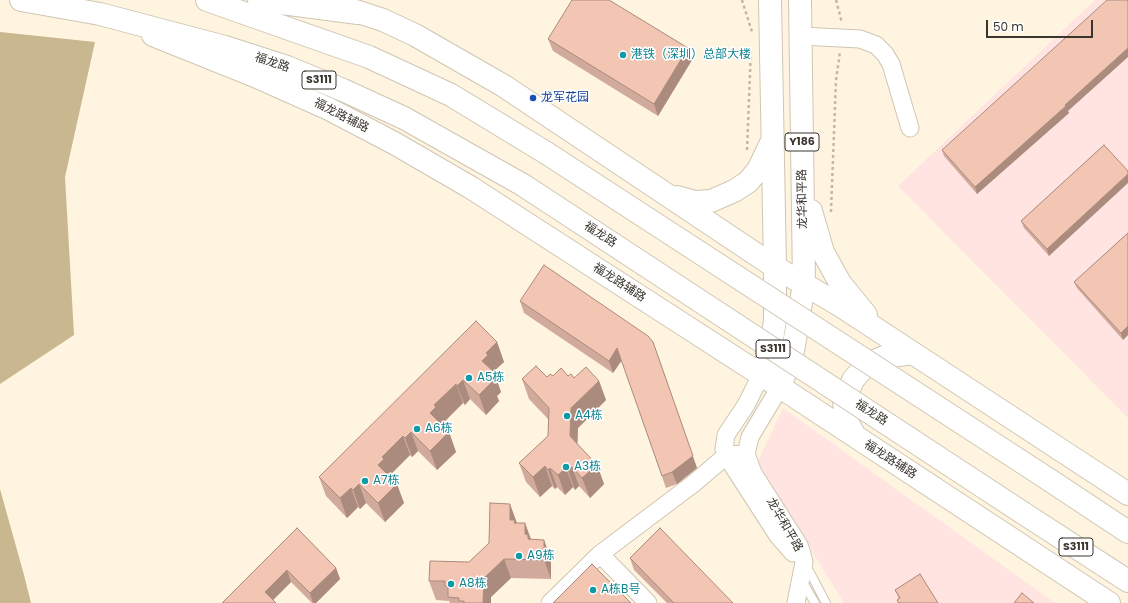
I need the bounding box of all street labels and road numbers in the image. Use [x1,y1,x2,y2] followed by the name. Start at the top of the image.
[253,50,291,76] street label: 福龙路
[302,71,336,89] road number: S3111
[311,96,371,136] street label: 福龙路辅路
[785,133,819,151] road number: Y186
[795,169,811,229] street label: 龙华和平路
[581,219,619,251] street label: 福龙路
[590,261,648,305] street label: 福龙路辅路
[756,340,790,358] road number: S3111
[852,397,890,429] street label: 福龙路
[861,438,919,482] street label: 福龙路辅路
[763,495,805,555] street label: 龙华和平路
[1059,538,1093,556] road number: S3111

